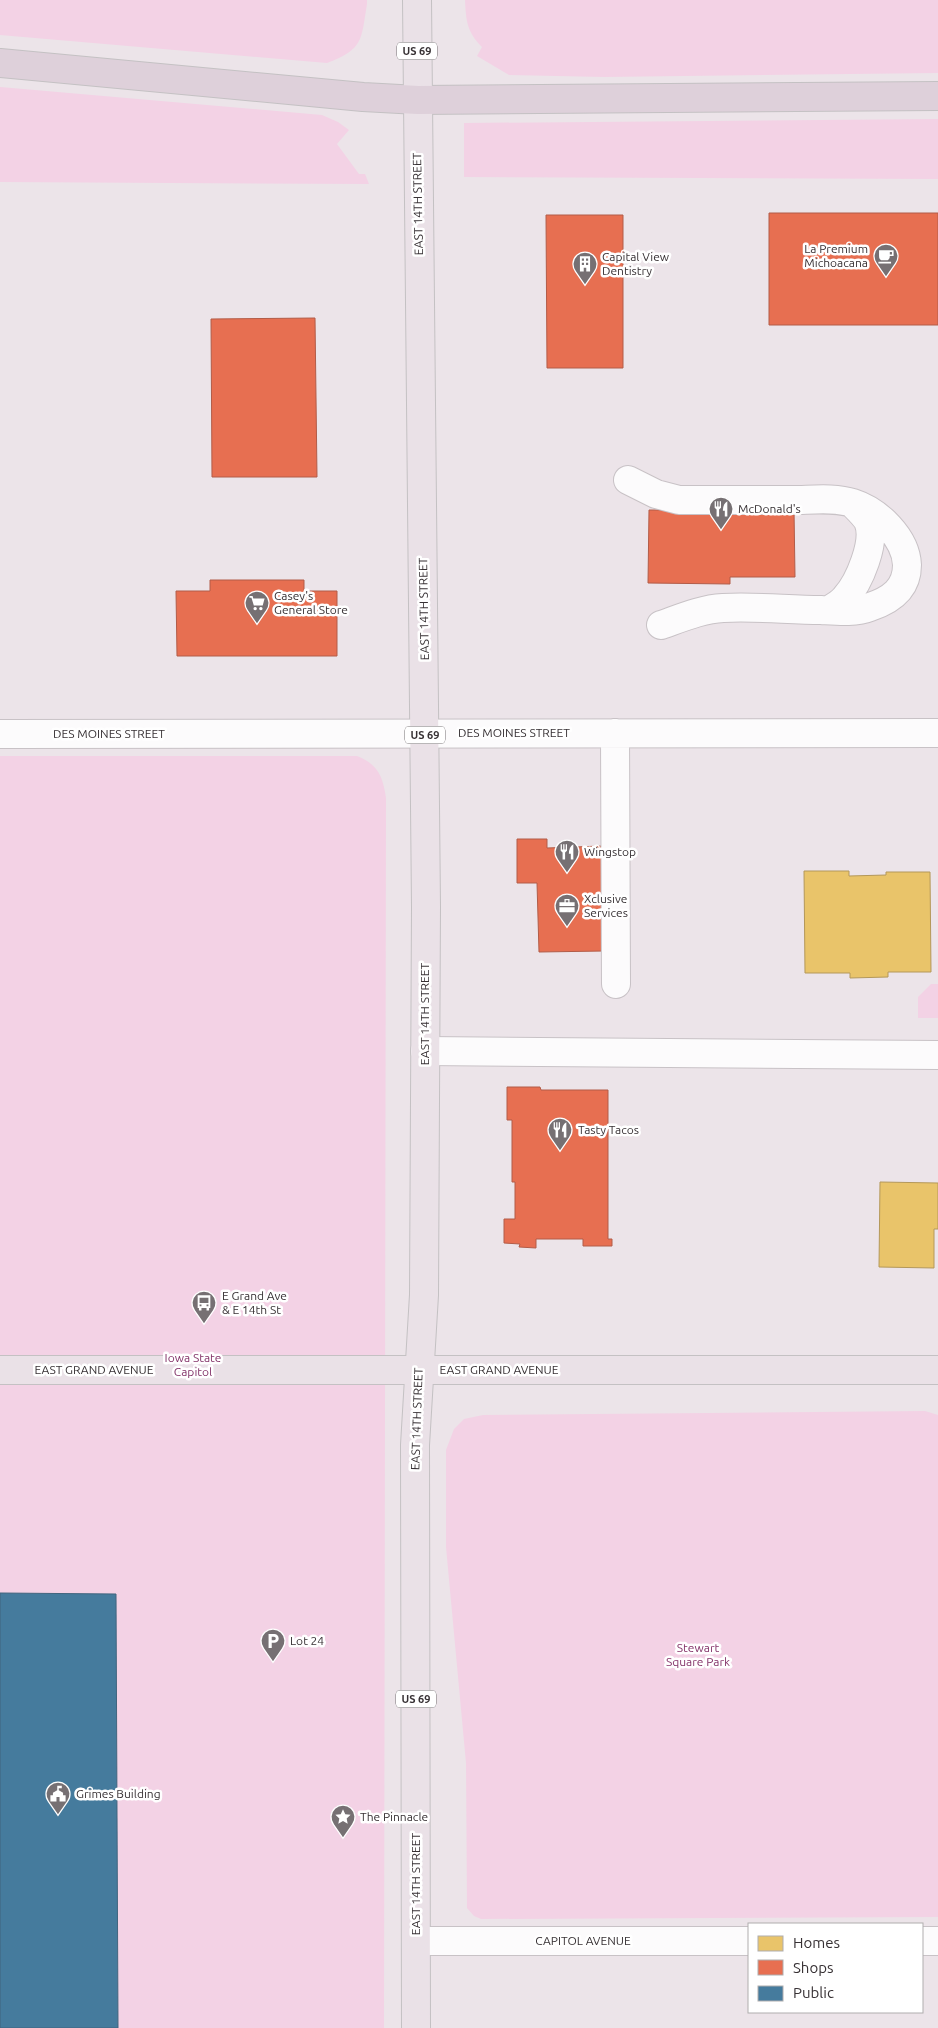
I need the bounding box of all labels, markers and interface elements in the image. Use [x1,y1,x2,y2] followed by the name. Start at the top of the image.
[397,42,437,59] road number: US 69
[410,152,425,255] street label: EAST 14TH STREET
[804,242,868,269] place label: La Premium Michoacana
[873,243,899,277] cafe icon: La Premium Michoacana
[602,250,670,277] place label: Capital View Dentistry
[572,251,598,285] building icon: Capital View Dentistry
[708,496,734,530] restaurant icon: McDonald's
[738,502,801,515] place label: McDonald's
[416,557,431,660] street label: EAST 14TH STREET
[274,589,348,616] place label: Casey's General Store
[244,590,270,624] supermarket icon: Casey's General Store
[405,726,445,744] road number: US 69
[458,726,570,739] street label: DES MOINES STREET
[53,727,165,740] street label: DES MOINES STREET
[554,839,580,873] restaurant icon: Wingstop
[584,845,636,858] place label: Wingstop
[584,892,628,919] place label: Xclusive Services
[554,893,580,927] office icon: Xclusive Services
[418,962,431,1065] street label: EAST 14TH STREET
[547,1117,573,1151] restaurant icon: Tasty Tacos
[578,1123,639,1136] place label: Tasty Tacos
[222,1289,287,1316] place label: E Grand Ave & E 14th St
[191,1290,217,1324] bus stop icon: E Grand Ave & E 14th St
[165,1351,221,1378] park label: Iowa State Capitol
[35,1363,154,1376] street label: EAST GRAND AVENUE
[440,1363,559,1376] street label: EAST GRAND AVENUE
[408,1367,425,1470] street label: EAST 14TH STREET
[260,1628,286,1662] parking icon: Lot 24
[290,1634,324,1647] place label: Lot 24
[666,1641,730,1668] park label: Stewart Square Park
[396,1690,436,1708] road number: US 69
[45,1781,71,1815] public building icon: Grimes Building
[76,1787,161,1800] place label: Grimes Building
[330,1804,356,1838] place icon: The Pinnacle
[360,1810,428,1823] place label: The Pinnacle
[409,1832,422,1935] street label: EAST 14TH STREET
[748,1923,923,2013] legend
[535,1934,631,1947] street label: CAPITOL AVENUE
[793,1934,840,1951] text: Homes
[793,1959,834,1976] text: Shops
[793,1984,834,2001] text: Public

